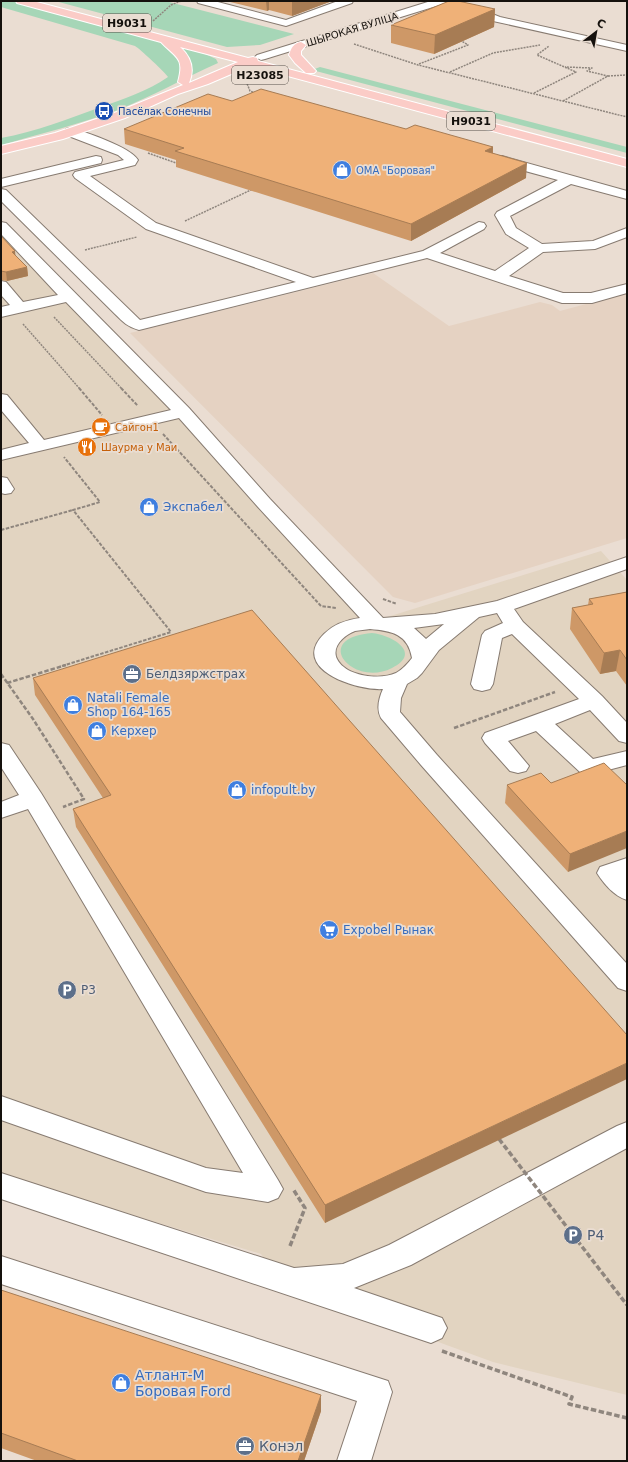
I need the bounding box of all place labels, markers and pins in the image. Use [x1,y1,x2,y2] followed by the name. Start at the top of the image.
[93,100,115,122] bus stop icon: Пасёлак Сонечны
[118,106,211,117] place label: Пасёлак Сонечны
[331,159,353,181] shop icon: ОМА "Боровая"
[356,165,435,176] place label: ОМА "Боровая"
[90,416,112,438] cafe icon: Сайгон1
[115,422,159,433] place label: Сайгон1
[76,436,98,458] restaurant icon: Шаурма у Маи
[101,442,177,453] place label: Шаурма у Маи
[138,496,160,518] shop icon: Экспабел
[163,500,223,514] place label: Экспабел
[121,663,143,685] office icon: Белдзяржстрах
[146,667,245,681] place label: Белдзяржстрах
[87,691,171,719] place label: Natali Female Shop 164-165
[62,694,84,716] shop icon: Natali Female Shop 164-165
[86,720,108,742] shop icon: Керхер
[111,724,157,738] place label: Керхер
[226,779,248,801] shop icon: infopult.by
[251,783,315,797] place label: infopult.by
[318,919,340,941] supermarket icon: Expobel Рынак
[343,923,434,937] place label: Expobel Рынак
[56,979,78,1001] parking icon: P3
[81,983,96,997] place label: P3
[562,1224,584,1246] parking icon: P4
[587,1227,604,1243] place label: P4
[135,1367,231,1399] place label: Атлант-М Боровая Ford
[110,1372,132,1394] shop icon: Атлант-М Боровая Ford
[234,1435,256,1457] office icon: Конэл
[259,1438,303,1454] place label: Конэл

